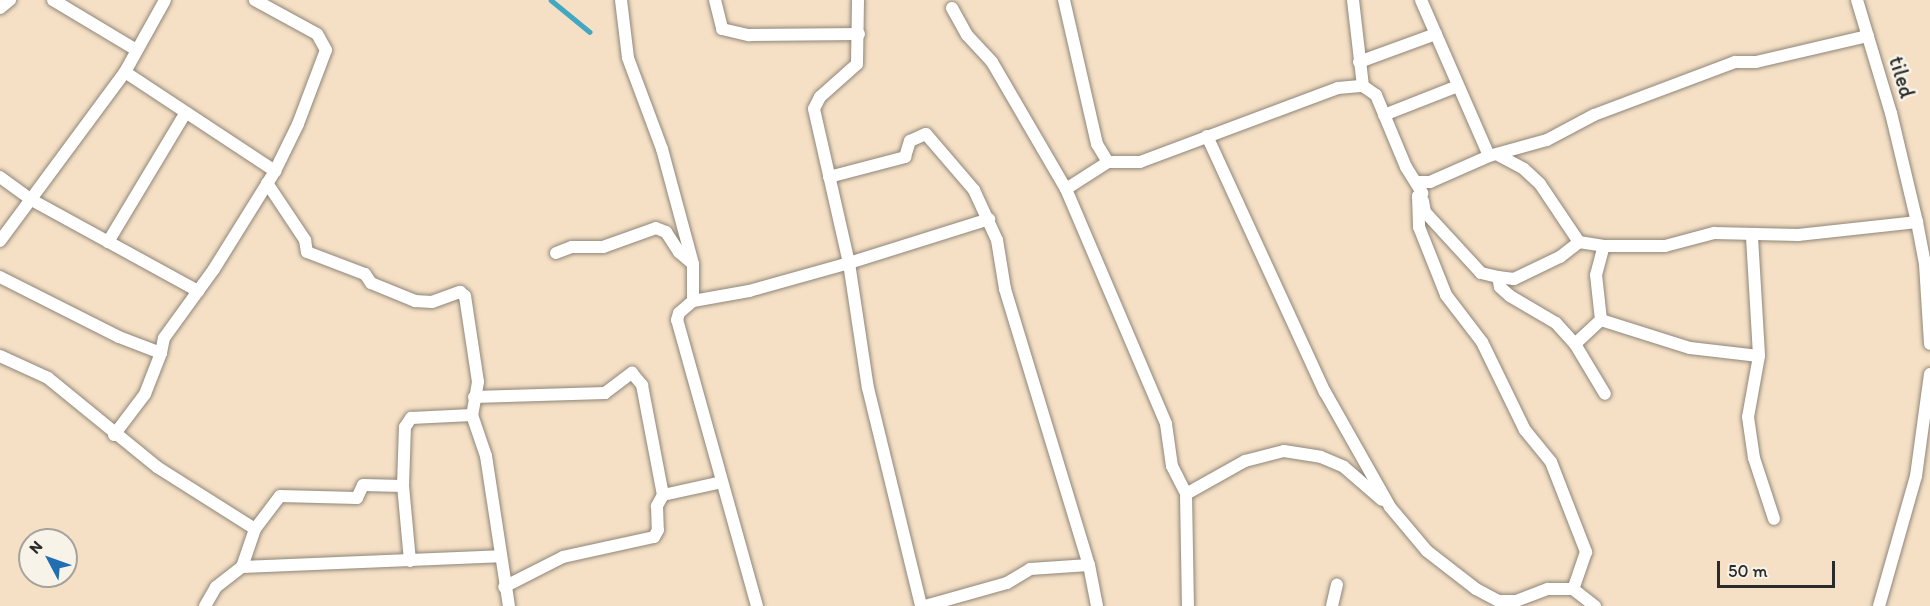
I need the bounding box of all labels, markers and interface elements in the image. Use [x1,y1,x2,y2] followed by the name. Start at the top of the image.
[1883,53,1921,101] street label: tiled
[18,528,78,588] north arrow
[25,537,46,557] text: N
[1720,549,1838,587] scale bar
[1728,560,1768,582] text: 50 m

